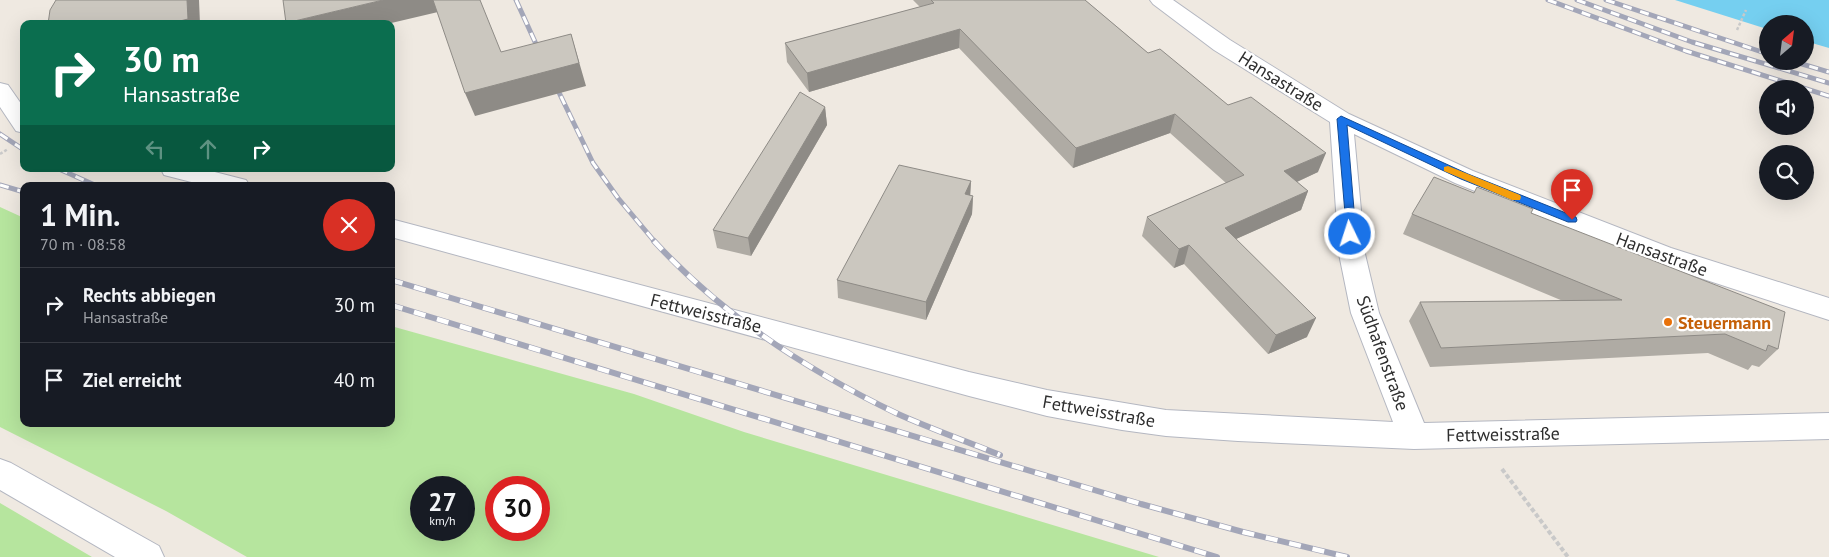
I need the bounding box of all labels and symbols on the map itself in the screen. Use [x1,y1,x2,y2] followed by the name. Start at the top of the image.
[1759,15,1814,70] north arrow
[1234,46,1328,116] street label: Hansastraße
[1551,169,1593,220] pin
[1323,207,1375,259] position arrow
[1613,227,1711,281] street label: Hansastraße
[648,288,764,338] street label: Fettweisstraße
[1352,292,1414,414] street label: Südhafenstraße
[1678,311,1771,334] place label: Steuermann
[1662,316,1674,328] marker: Steuermann
[1041,390,1157,432] street label: Fettweisstraße
[1446,422,1560,446] street label: Fettweisstraße
[485,476,550,541] speed limit sign: 30

